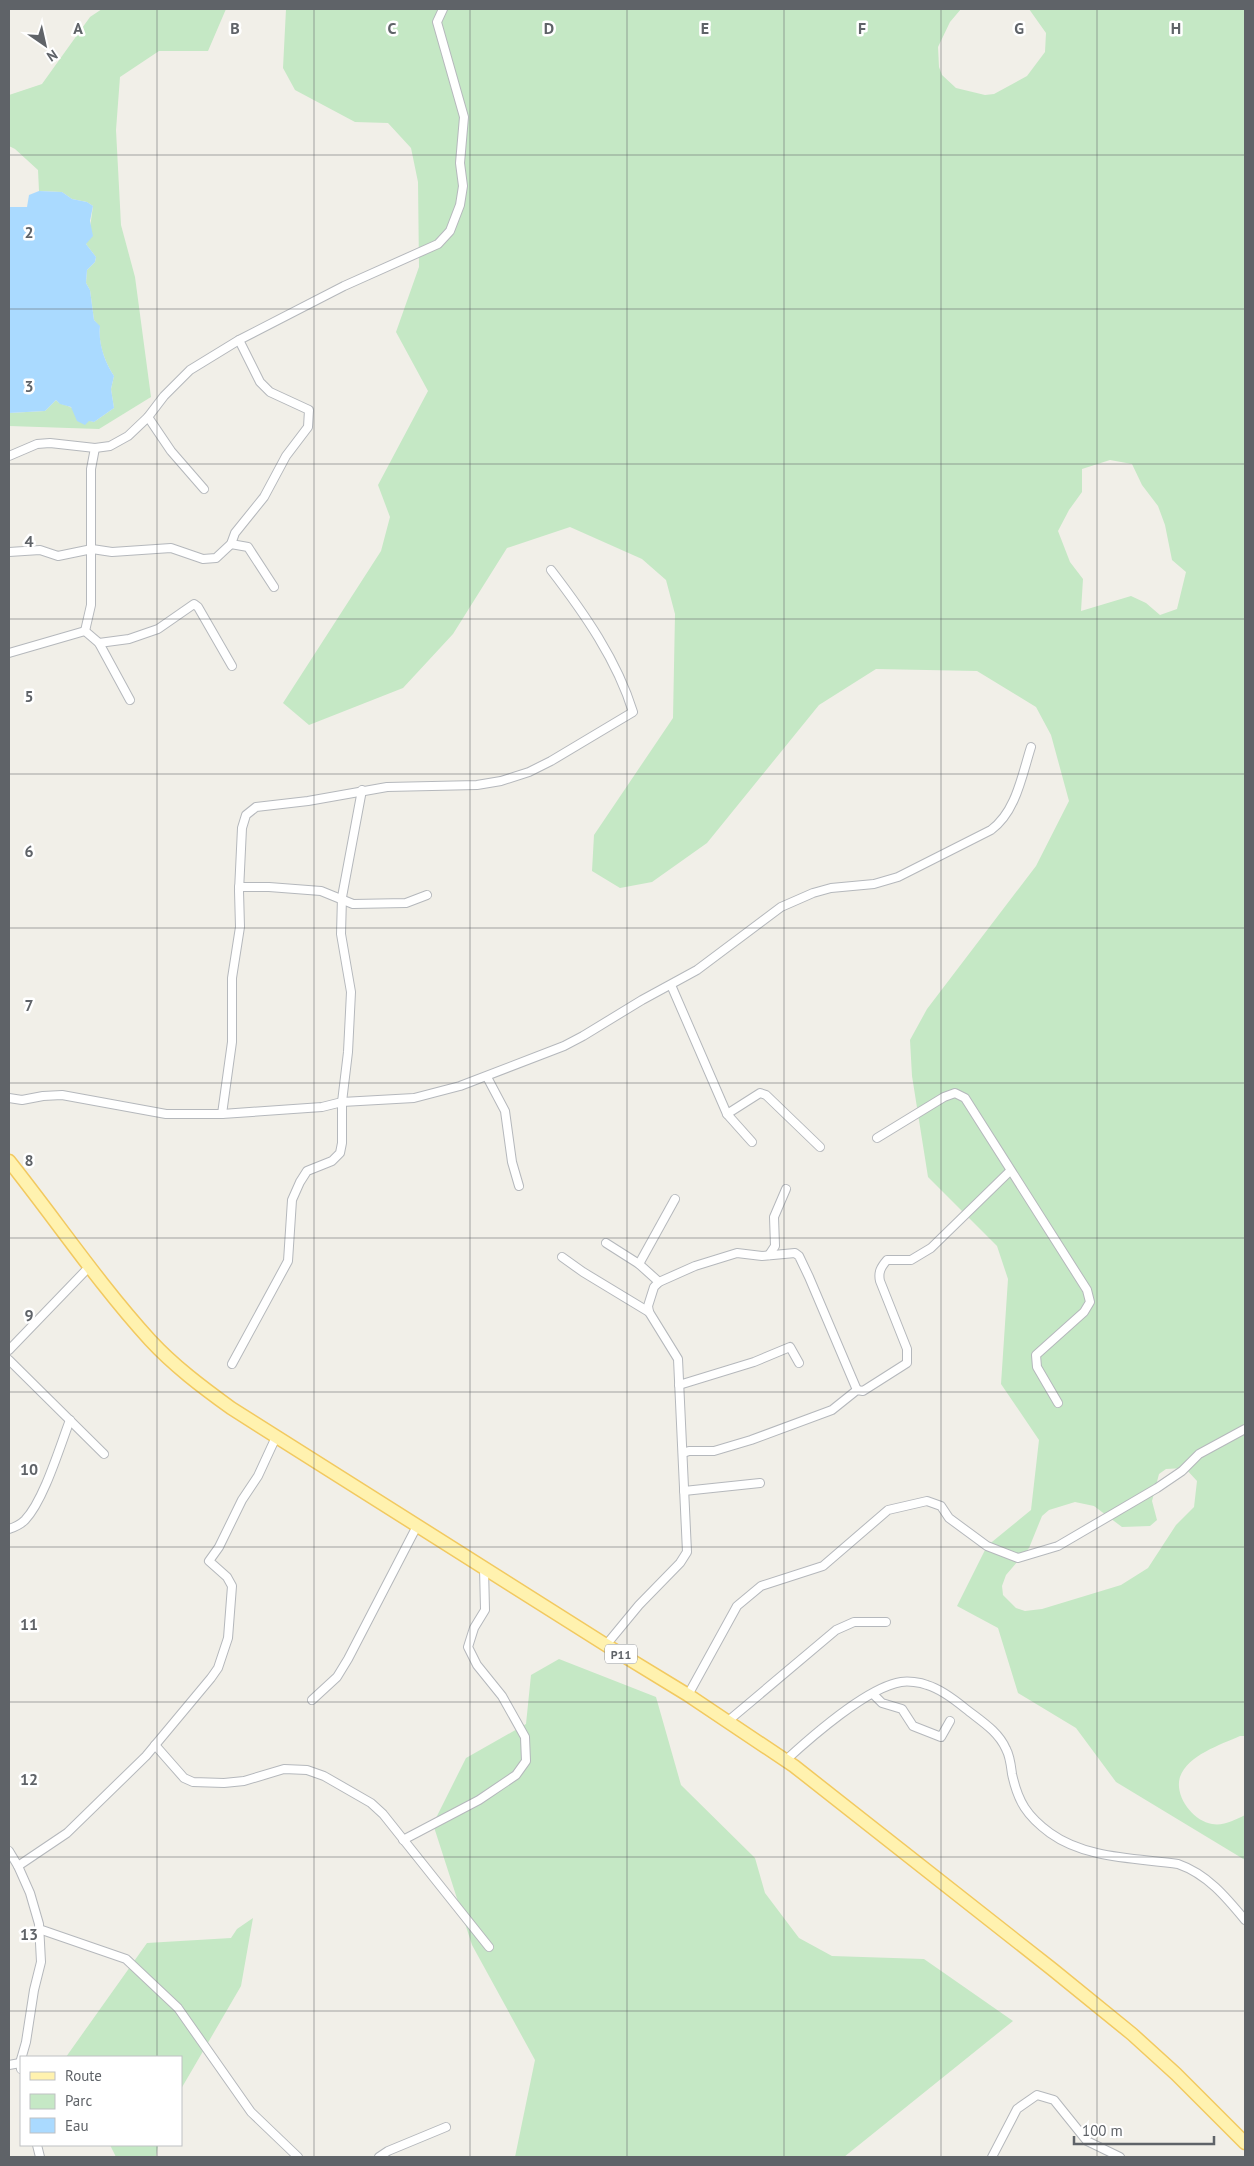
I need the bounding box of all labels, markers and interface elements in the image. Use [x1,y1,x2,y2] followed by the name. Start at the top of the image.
[73,18,83,38] text: A
[230,18,240,38] text: B
[388,18,397,38] text: C
[544,18,554,38] text: D
[701,18,709,38] text: E
[858,18,866,38] text: F
[1014,18,1024,38] text: G
[1171,18,1181,38] text: H
[20,20,70,70] north arrow
[43,46,61,66] text: N
[24,222,34,242] text: 2
[24,376,34,396] text: 3
[24,531,34,551] text: 4
[24,686,34,706] text: 5
[24,841,34,861] text: 6
[24,995,34,1015] text: 7
[24,1150,34,1170] text: 8
[24,1305,34,1325] text: 9
[20,1459,38,1479] text: 10
[20,1614,38,1634] text: 11
[605,1645,637,1664] road number: P11
[20,1769,38,1789] text: 12
[20,1924,38,1944] text: 13
[20,2056,182,2146] legend
[65,2066,102,2085] text: Route
[65,2091,92,2110] text: Parc
[1074,2114,1214,2146] scale bar
[65,2116,89,2135] text: Eau
[1082,2121,1123,2140] text: 100 m

